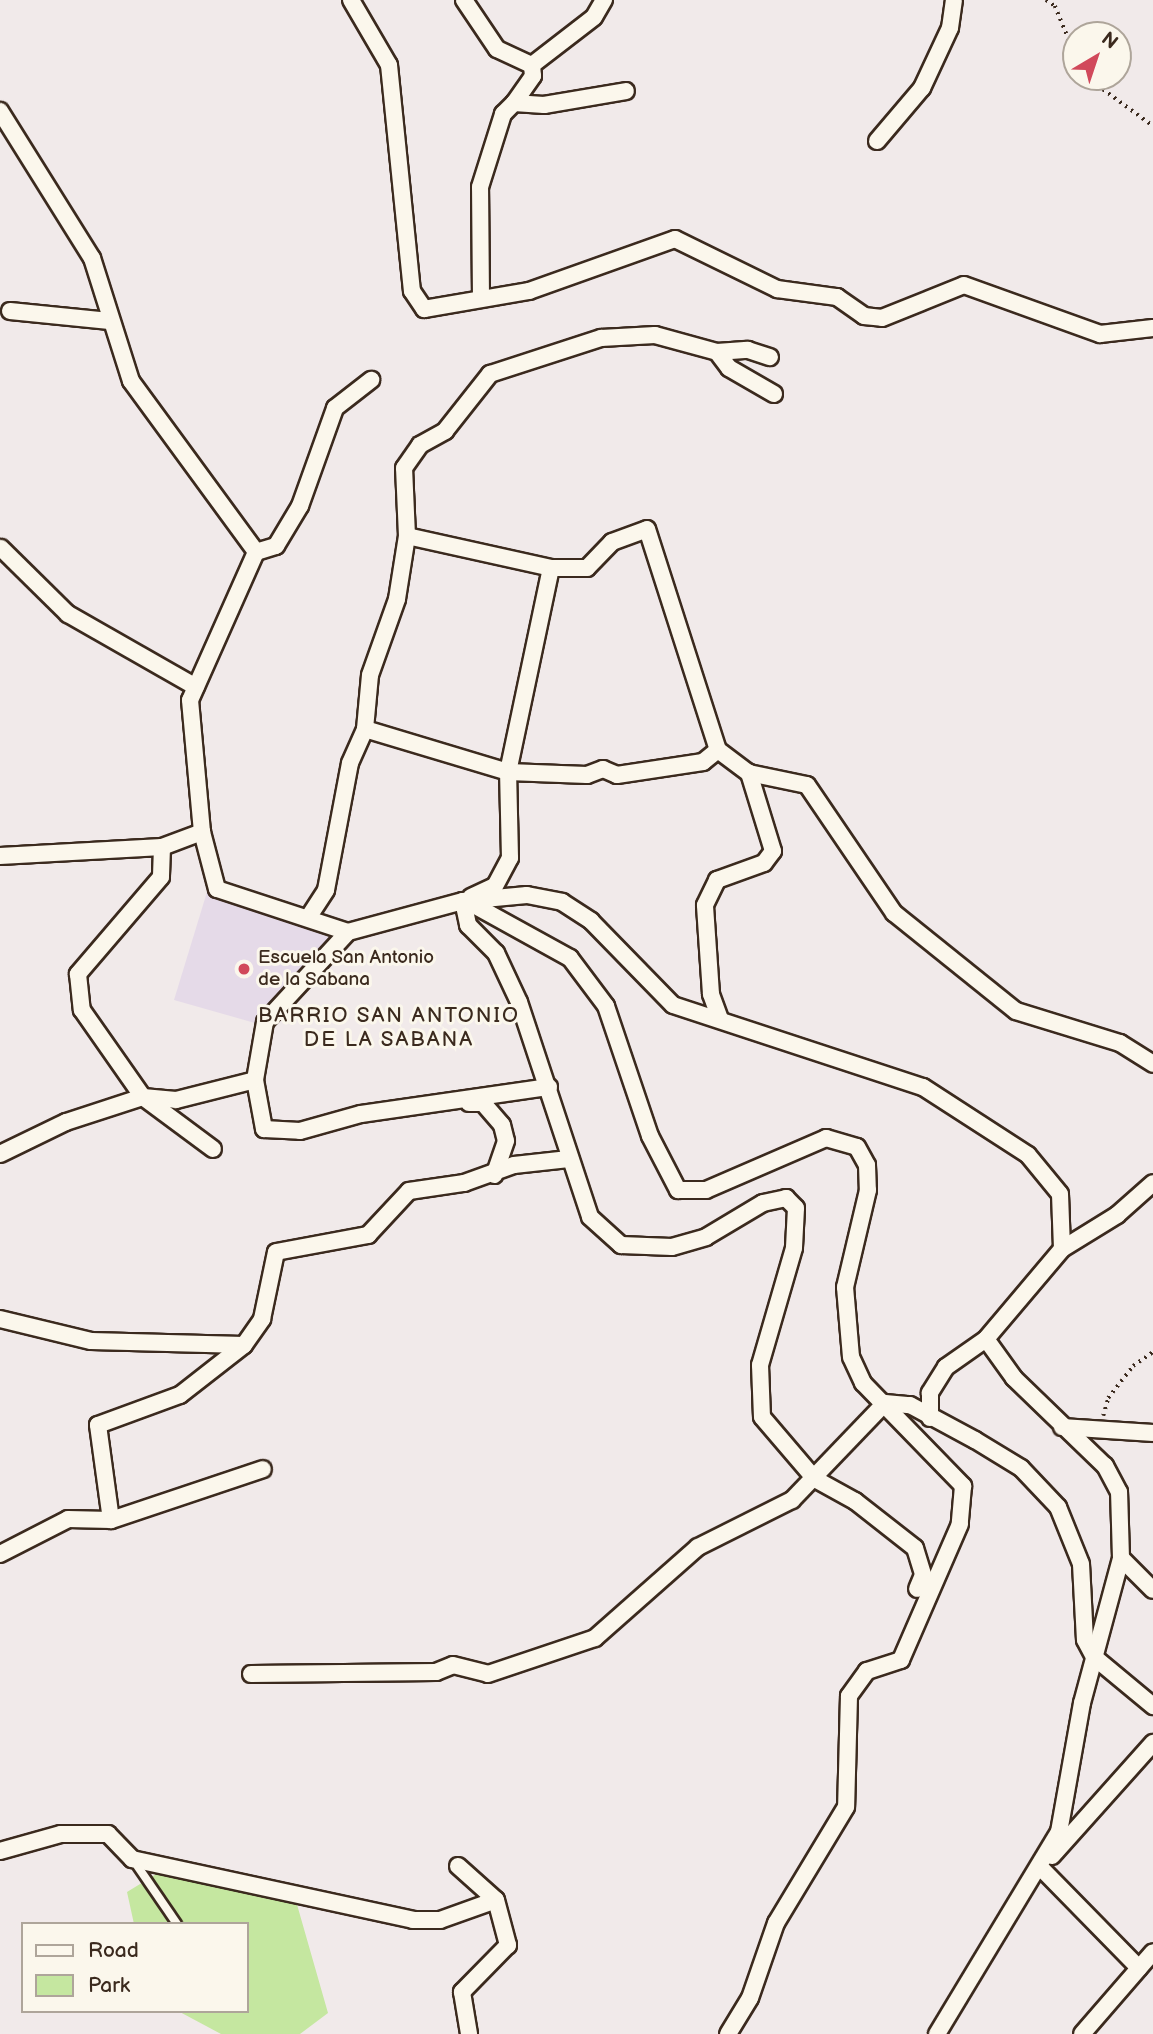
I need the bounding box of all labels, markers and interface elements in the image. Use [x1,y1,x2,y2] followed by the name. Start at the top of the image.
[1062,21,1132,91] north arrow
[1096,27,1122,54] text: N
[258,947,434,991] place label: Escuela San Antonio de la Sabana
[236,961,252,977] marker: Escuela San Antonio de la Sabana
[260,1003,518,1053] district label: BARRIO SAN ANTONIO DE LA SABANA
[21,1922,248,2013] legend
[88,1938,139,1963] text: Road
[88,1973,130,1998] text: Park

